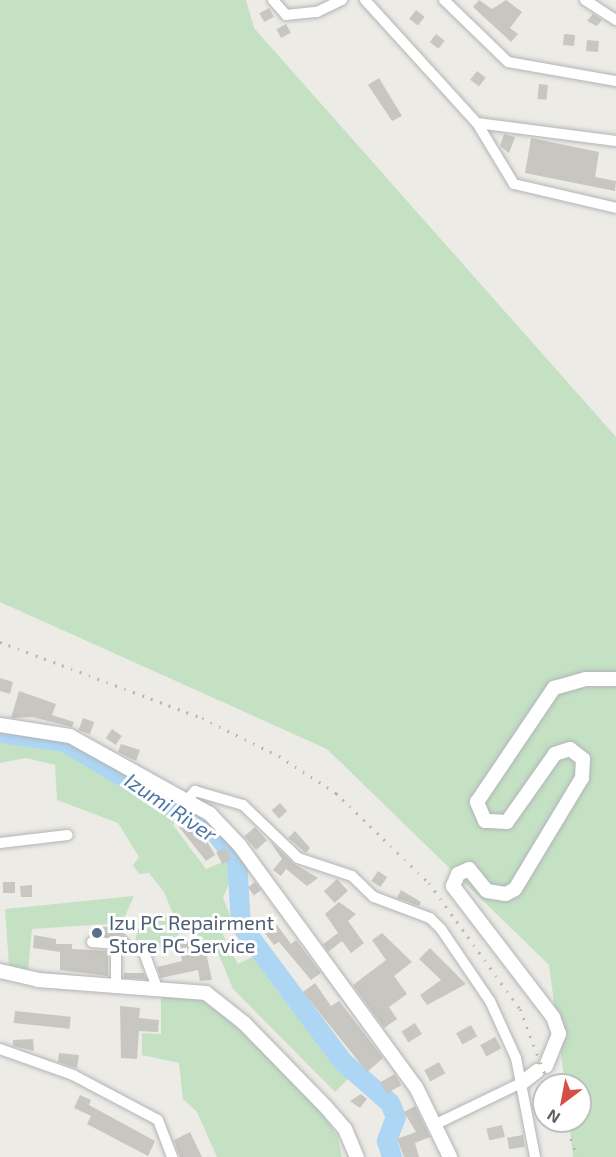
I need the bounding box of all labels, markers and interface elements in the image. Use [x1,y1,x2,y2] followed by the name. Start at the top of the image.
[120,767,222,847] water label: Izumi River
[109,910,274,957] place label: Izu PC Repairment Store PC Service
[90,926,104,940] marker: Izu PC Repairment Store PC Service
[532,1073,592,1133] north arrow
[543,1106,563,1128] text: N

